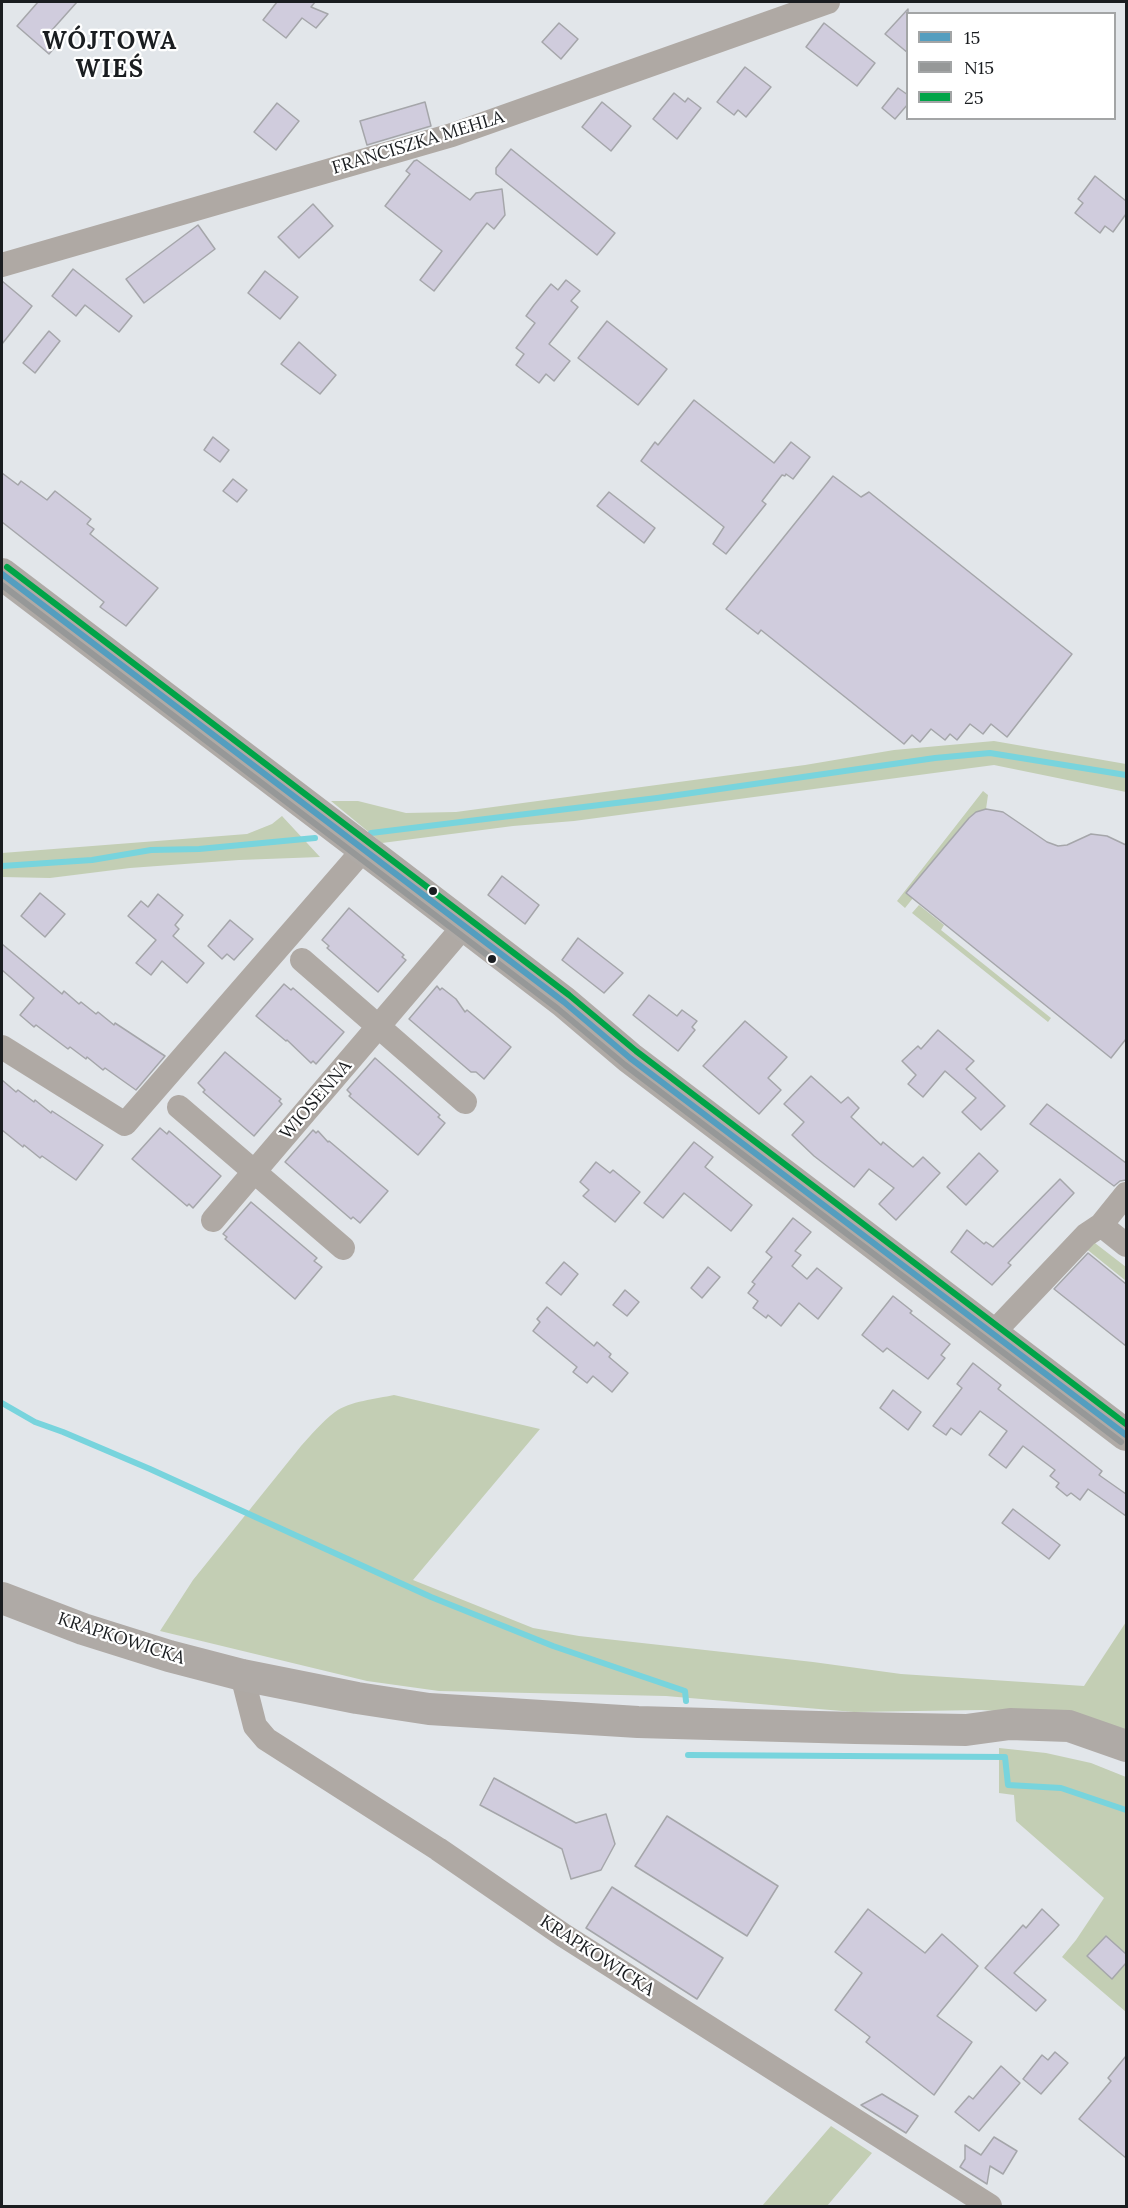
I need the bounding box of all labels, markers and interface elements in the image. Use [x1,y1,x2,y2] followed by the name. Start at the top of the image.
[906,12,1116,120] legend
[964,26,980,49] text: 15
[42,28,178,84] district label: WÓJTOWA WIEŚ
[964,56,994,79] text: N15
[964,86,983,109] text: 25
[329,107,507,179] street label: FRANCISZKA MEHLA
[427,885,439,897] unlabelled marker
[486,953,498,965] unlabelled marker
[276,1056,356,1144] street label: WIOSENNA
[55,1608,187,1670] street label: KRAPKOWICKA
[536,1911,658,2001] street label: KRAPKOWICKA

